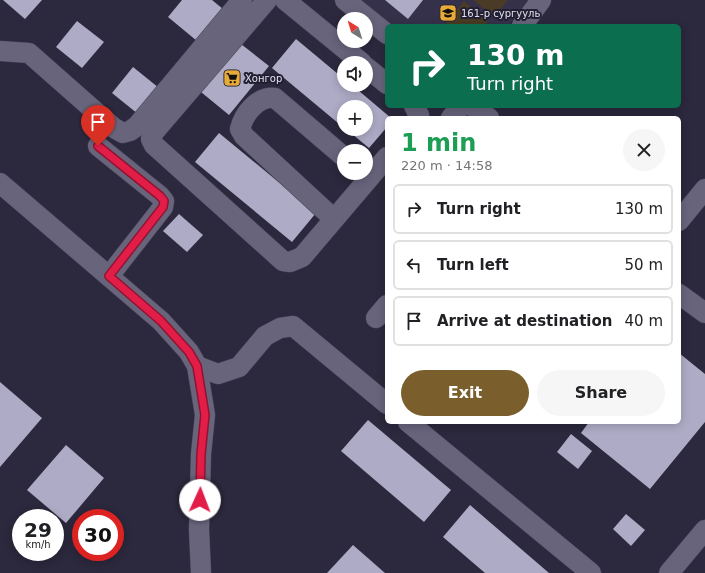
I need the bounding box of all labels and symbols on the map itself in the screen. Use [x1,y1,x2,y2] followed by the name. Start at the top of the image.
[438,3,458,23] school or university icon: 161-р сургууль
[461,8,540,19] place label: 161-р сургууль
[337,12,373,48] north arrow
[222,68,242,88] supermarket icon: Хонгор
[245,73,282,84] place label: Хонгор
[81,105,115,146] pin
[179,479,221,521] position arrow
[72,509,124,561] speed limit sign: 30

